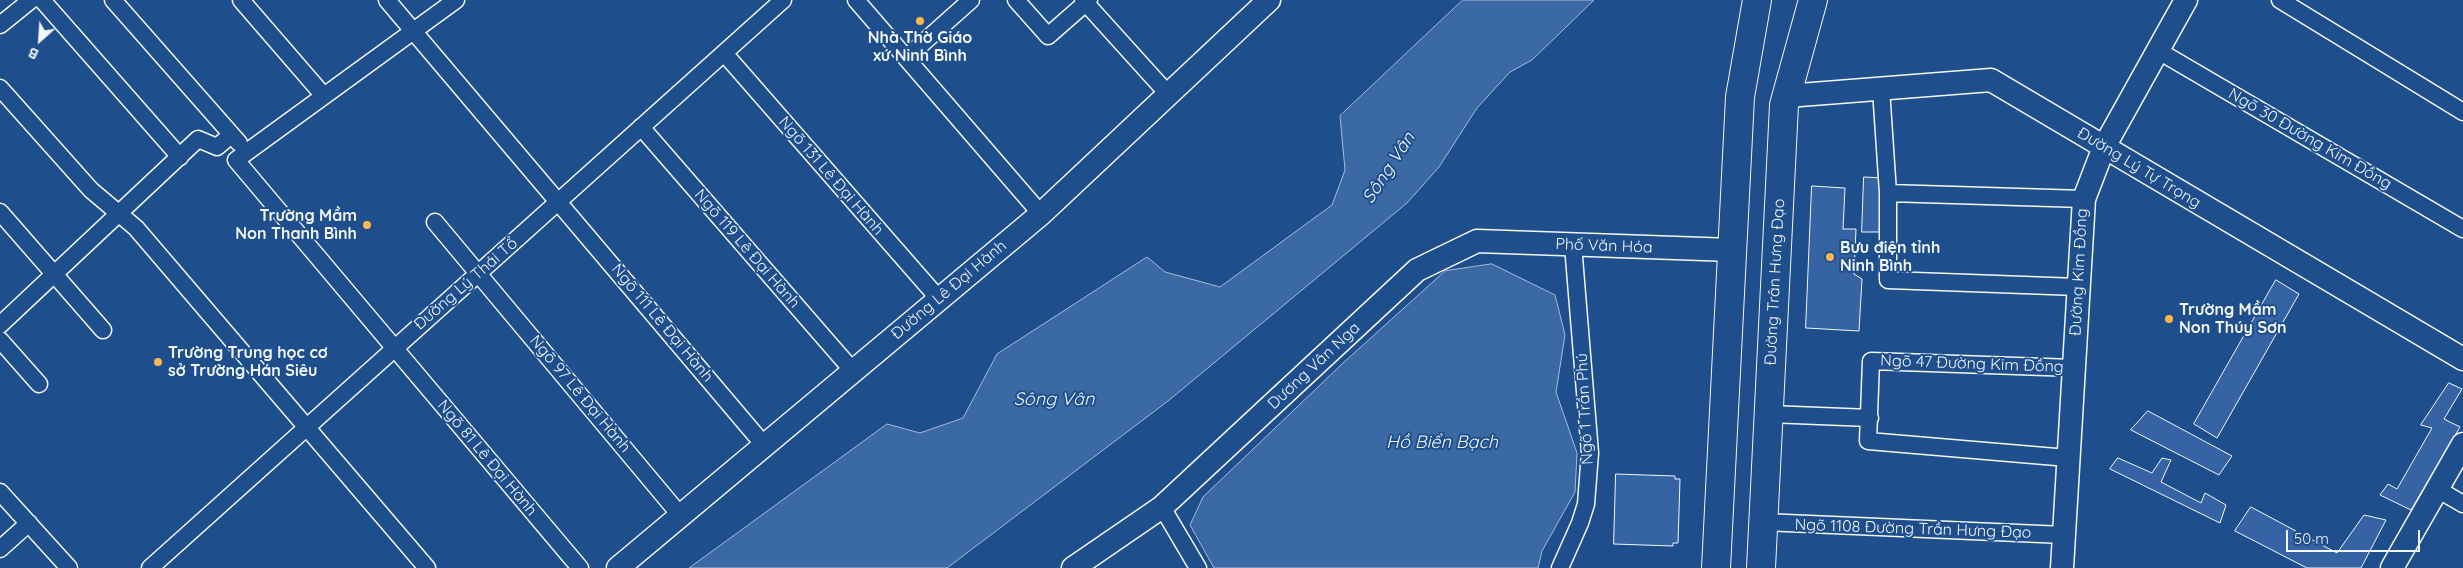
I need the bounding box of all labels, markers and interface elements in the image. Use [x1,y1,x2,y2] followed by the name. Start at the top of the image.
[15,15,65,65] north arrow
[914,15,926,27] marker: Nhà Thờ Giáo xứ Ninh Bình
[868,28,972,66] place label: Nhà Thờ Giáo xứ Ninh Bình
[25,43,41,64] text: B
[2225,84,2395,194] street label: Ngõ 30 Đường Kim Đồng
[774,113,888,239] street label: Ngõ 131 Lê Đại Hành
[2074,124,2204,212] street label: Đường Lý Tự Trọng
[1358,128,1420,208] water label: Sông Vân
[690,186,804,312] street label: Ngõ 119 Lê Đại Hành
[1761,198,1789,366] street label: Đường Trân Hưng Đạo
[235,206,357,244] place label: Trường Mầm Non Thanh Bình
[2066,208,2092,336] street label: Đường Kim Đồng
[361,219,373,231] marker: Trường Mầm Non Thanh Bình
[410,234,522,334] street label: Đường Lý Thái Tổ
[1555,235,1653,257] street label: Phố Văn Hóa
[888,236,1010,344] street label: Đường Lê Đại Hành
[1840,238,1940,276] place label: Bưu điện tỉnh Ninh Bình
[1824,251,1836,263] marker: Bưu điện tỉnh Ninh Bình
[607,260,717,386] street label: Ngõ 111 Lê Đại Hành
[2179,300,2286,338] place label: Trường Mầm Non Thúy Sơn
[2163,313,2175,325] marker: Trường Mầm Non Thúy Sơn
[1264,318,1364,414] street label: Dương Vân Nga
[525,331,635,457] street label: Ngõ 97 Lê Đại Hành
[168,343,328,381] place label: Trường Trung học cơ sở Trường Hán Siêu
[1880,351,2064,377] street label: Ngõ 47 Đường Kim Đồng
[1572,353,1598,465] street label: Ngõ 1 Trần Phú
[152,356,164,368] marker: Trường Trung học cơ sở Trường Hán Siêu
[1014,389,1094,411] water label: Sông Vân
[433,396,541,520] street label: Ngõ 81 Lê Đại Hành
[1386,432,1498,454] water label: Hồ Biển Bạch
[1794,515,2032,543] street label: Ngõ 1108 Đường Trần Hưng Đạo
[2288,520,2422,552] scale bar
[2294,529,2329,548] text: 50 m

